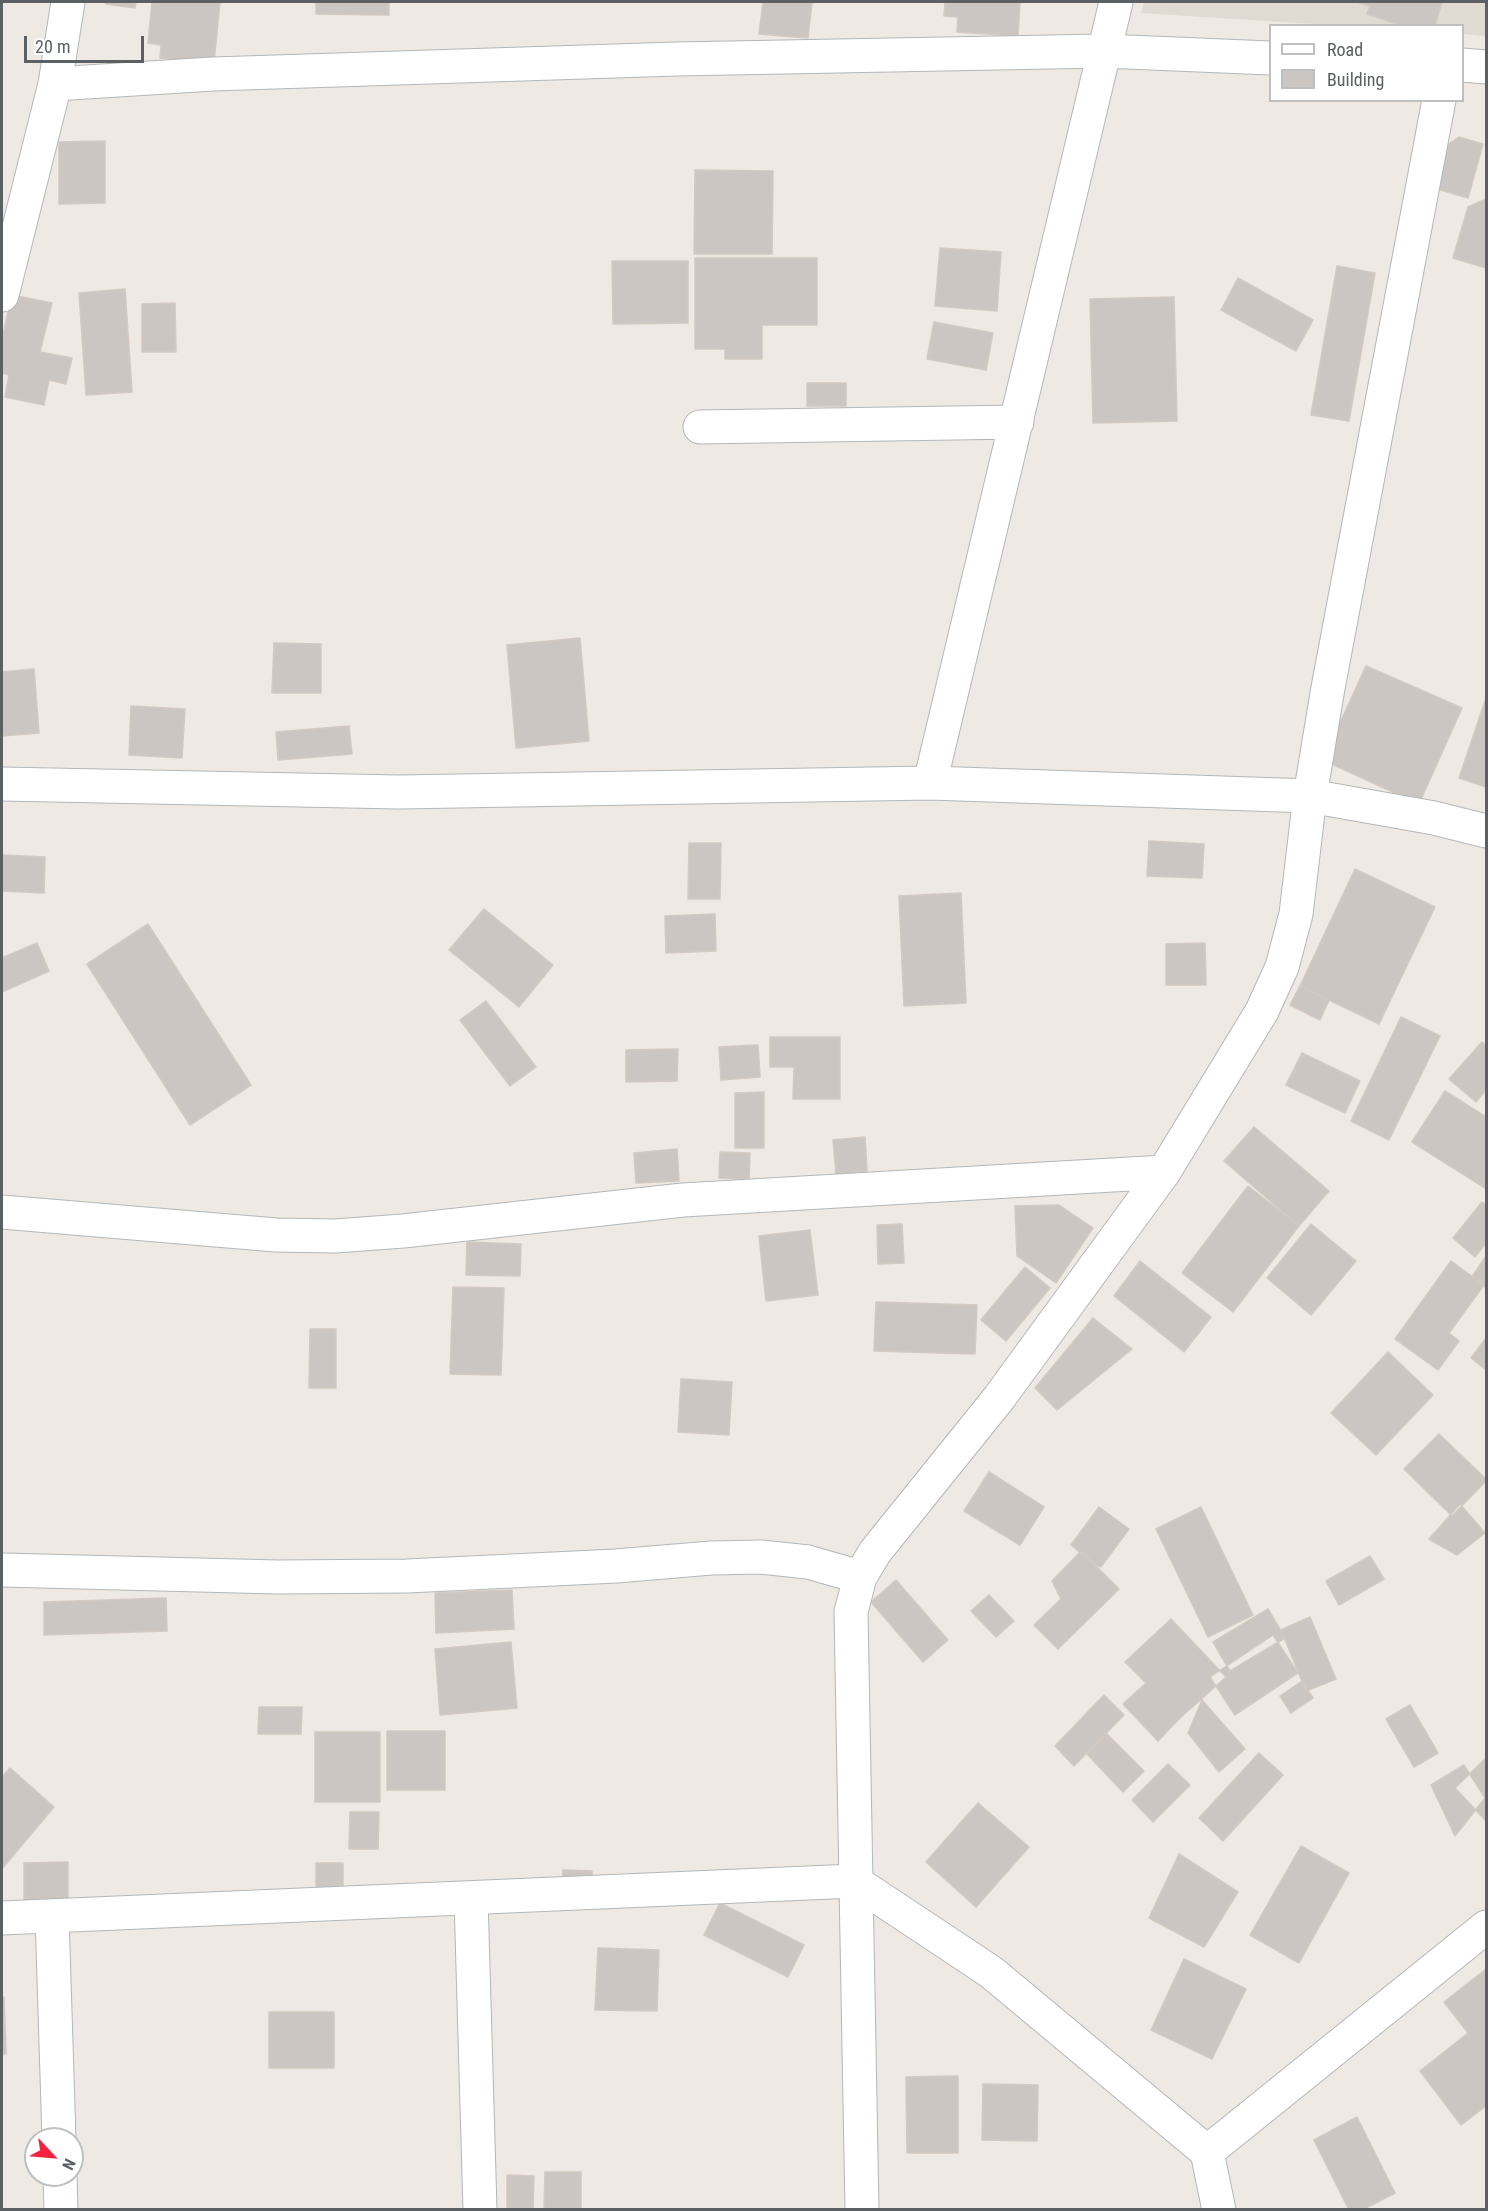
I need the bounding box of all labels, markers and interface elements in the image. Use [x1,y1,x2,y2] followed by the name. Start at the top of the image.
[27,24,147,62] scale bar
[1269,24,1464,102] legend
[35,36,70,57] text: 20 m
[1327,39,1363,60] text: Road
[1327,69,1384,90] text: Building
[24,2127,84,2187] north arrow
[58,2156,80,2173] text: N

